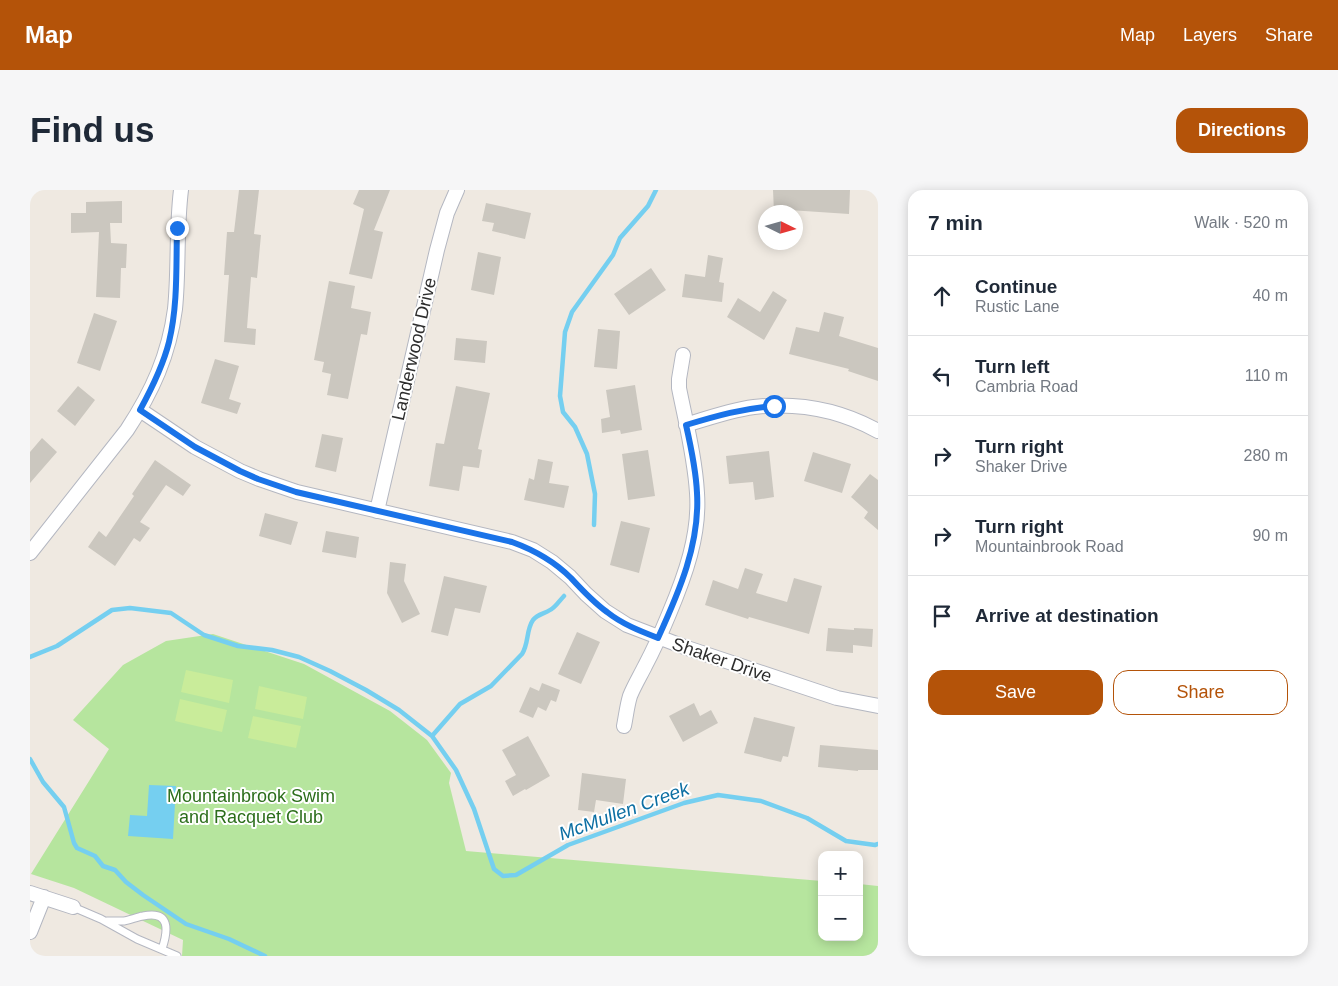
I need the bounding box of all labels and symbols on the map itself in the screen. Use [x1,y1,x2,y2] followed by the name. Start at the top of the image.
[758,205,803,250] north arrow
[166,217,189,240] route end
[388,276,440,422] street label: Landerwood Drive
[763,395,786,418] route start
[670,634,774,686] street label: Shaker Drive
[556,777,693,844] water label: McMullen Creek
[167,786,335,827] park label: Mountainbrook Swim and Racquet Club

